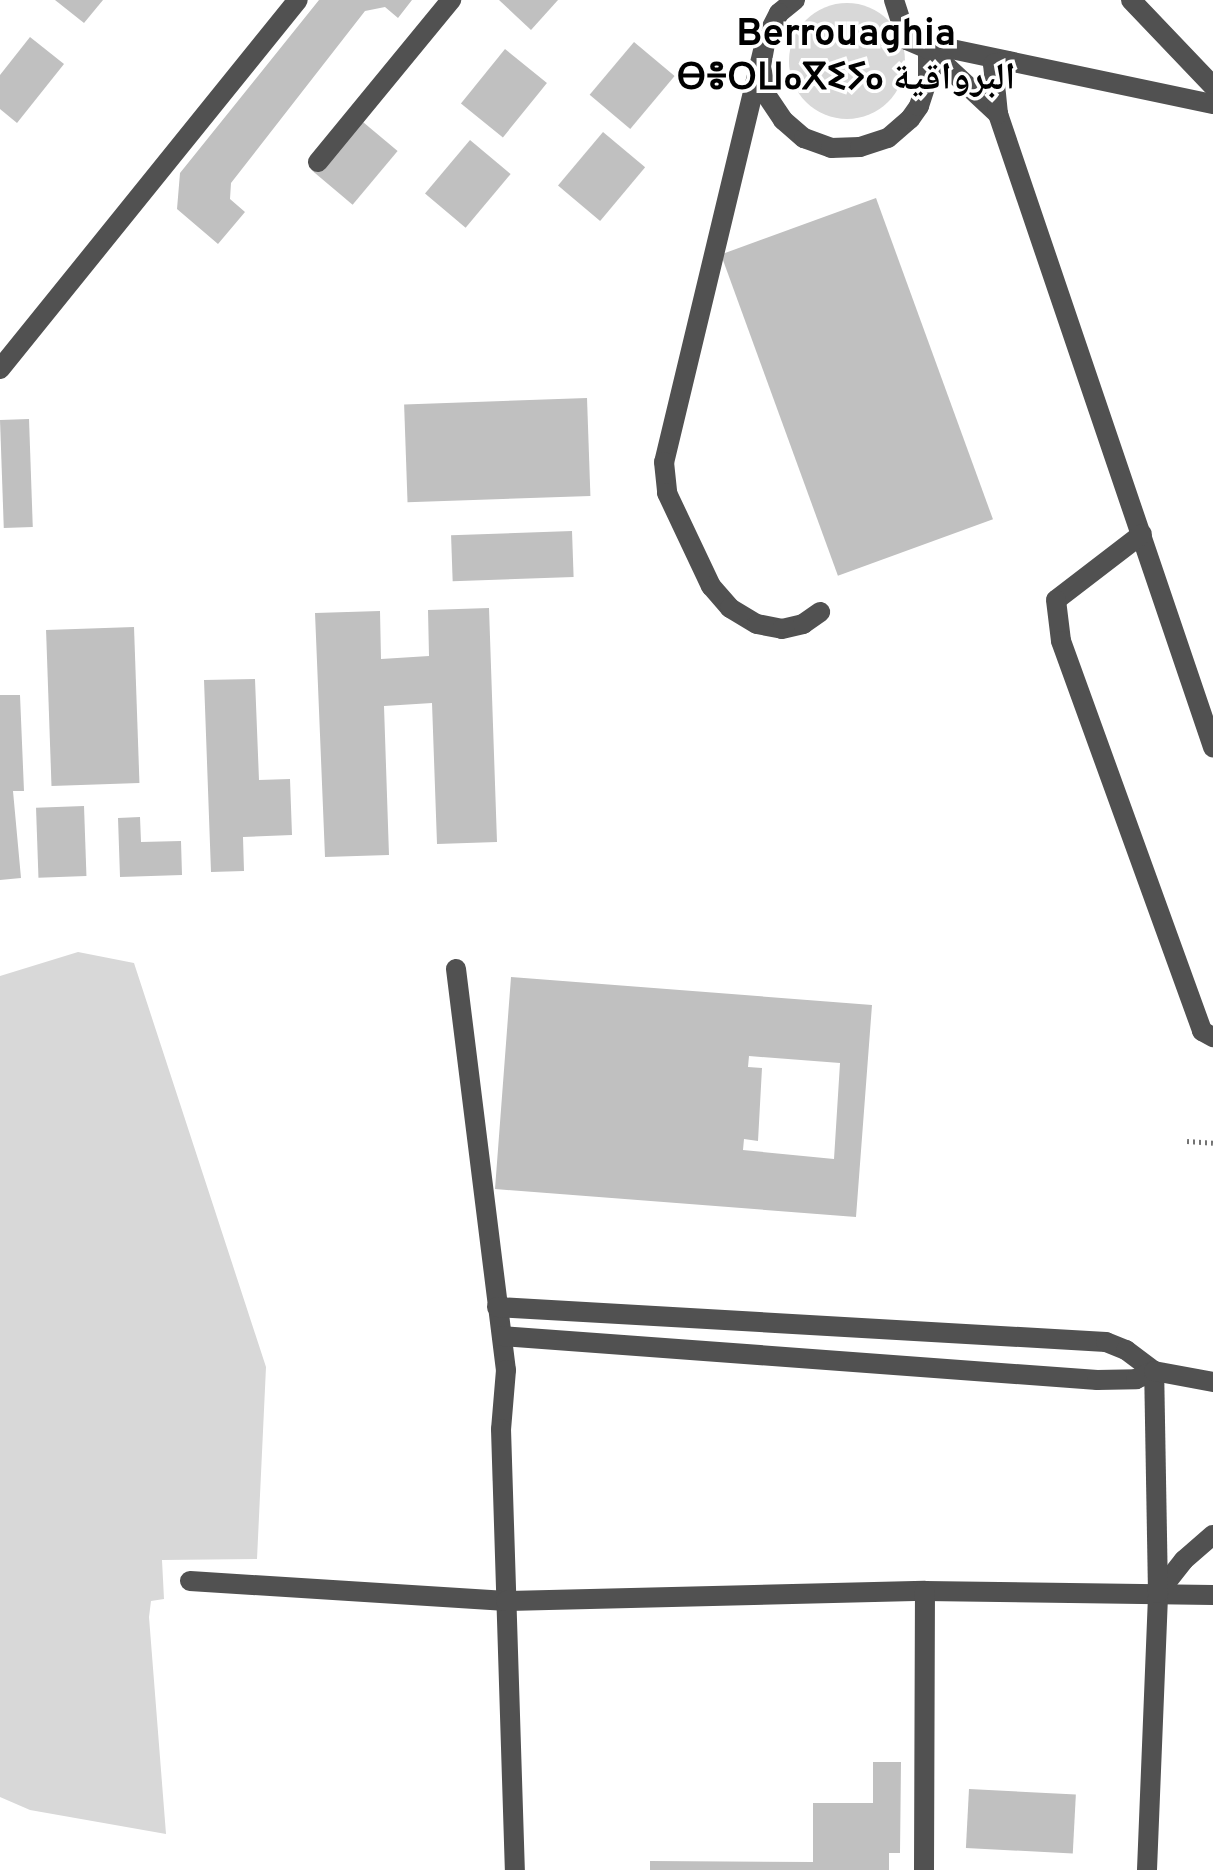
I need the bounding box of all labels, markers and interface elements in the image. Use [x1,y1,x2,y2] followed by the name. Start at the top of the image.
[676,13,1016,102] district label: Berrouaghia ⴱⴻⵔⵡⴰⴳⵉⵢⴰ البرواقية

